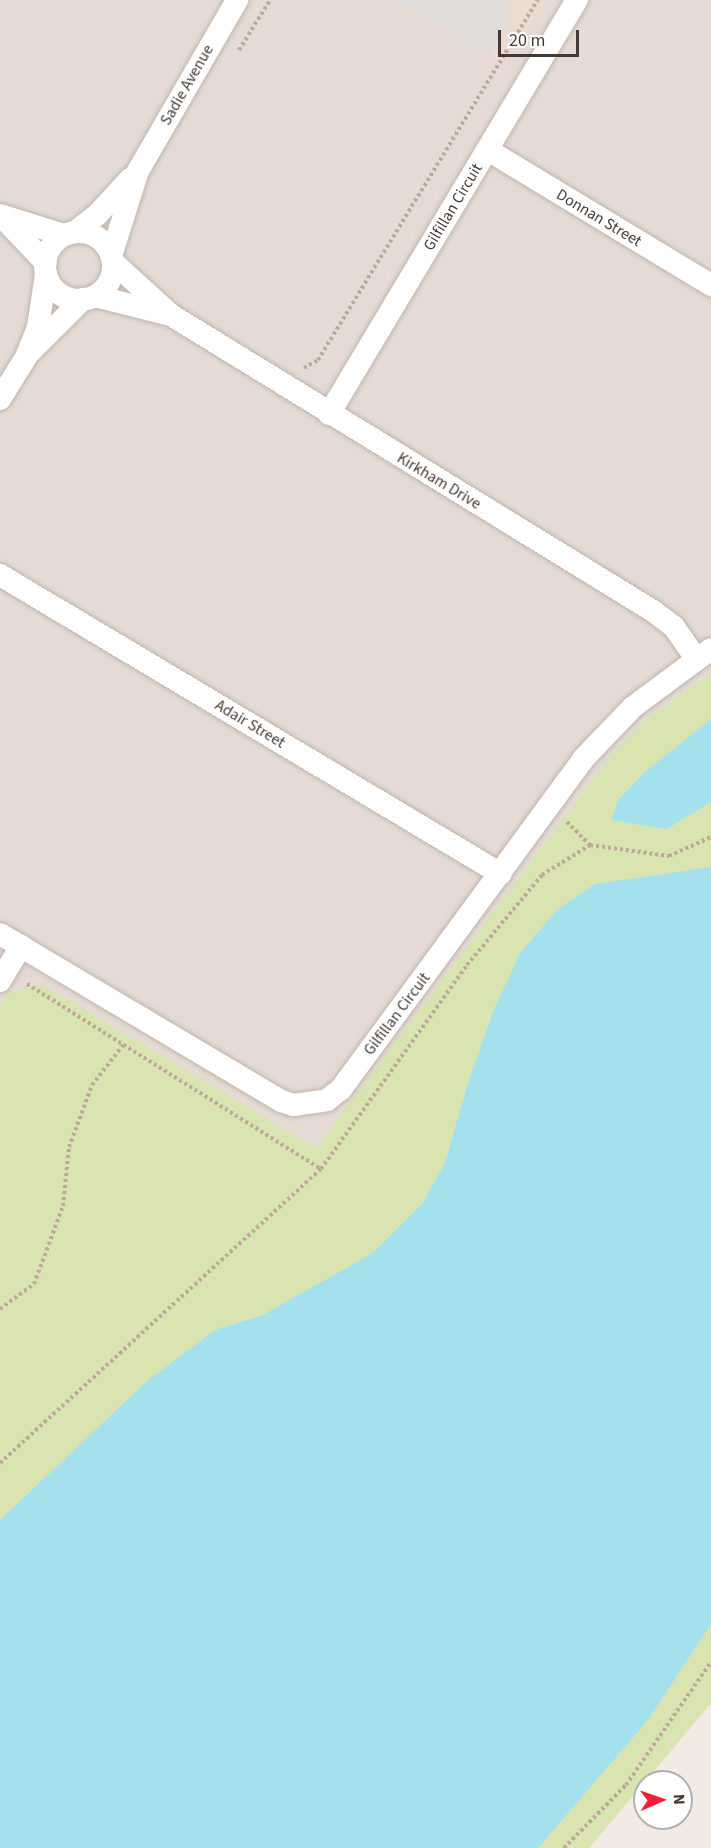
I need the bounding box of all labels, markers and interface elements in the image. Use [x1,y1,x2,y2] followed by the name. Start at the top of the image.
[501,18,582,56] scale bar
[509,28,545,53] text: 20 m
[156,41,218,129] street label: Sadie Avenue
[419,160,487,254] street label: Gilfillan Circuit
[553,185,645,251] street label: Donnan Street
[394,448,484,514] street label: Kirkham Drive
[211,696,289,752] street label: Adair Street
[360,969,434,1059] street label: Gilfillan Circuit
[633,1770,693,1830] north arrow
[668,1794,690,1805] text: N

